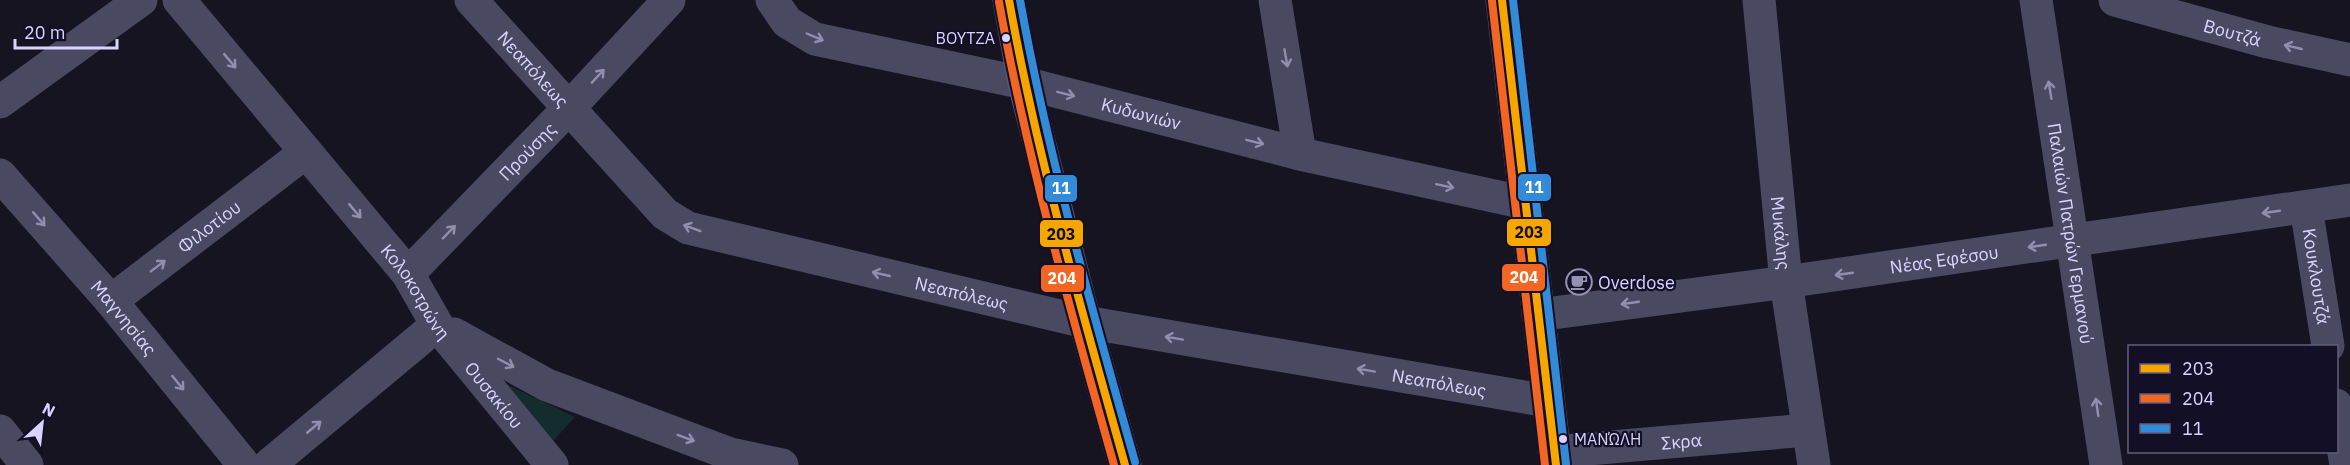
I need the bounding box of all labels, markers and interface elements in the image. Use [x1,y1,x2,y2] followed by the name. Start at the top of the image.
[15,12,117,50] scale bar
[2201,13,2264,51] street label: Βουτζά
[24,21,66,44] text: 20 m
[493,26,574,112] street label: Νεαπόλεως
[935,28,995,48] place label: ΒΟΥΤΖΑ
[805,32,824,43] one-way arrow
[1000,32,1012,44] marker: ΒΟΥΤΖΑ
[2284,41,2303,53] one-way arrow
[1281,47,1292,67] one-way arrow
[223,53,237,68] one-way arrow
[591,69,606,84] one-way arrow
[2044,80,2055,100] one-way arrow
[1056,88,1075,100] one-way arrow
[1099,92,1184,134] street label: Κυδωνιών
[494,117,561,185] street label: Προύσης
[2043,121,2099,346] street label: Παλαιών Πατρών Γερμανού
[1245,137,1264,149] one-way arrow
[1517,173,1552,202] line badge: 11
[1044,174,1078,203] line badge: 11
[1524,177,1544,197] text: 11
[1051,178,1071,198] text: 11
[1435,180,1454,192] one-way arrow
[172,195,245,258] street label: Φιλοτίου
[1766,195,1796,271] street label: Μυκάλης
[348,203,362,218] one-way arrow
[2262,207,2282,218] one-way arrow
[32,211,46,226] one-way arrow
[1506,218,1552,247] line badge: 203
[1039,219,1084,248] line badge: 203
[683,221,701,232] one-way arrow
[1515,222,1543,242] text: 203
[441,224,456,239] one-way arrow
[1047,224,1075,244] text: 203
[2298,226,2336,326] street label: Κουκλουτζά
[376,239,456,344] street label: Κολοκοτρώνη
[1888,240,2000,278] street label: Νέας Εφέσου
[2027,241,2047,252] one-way arrow
[149,259,165,272] one-way arrow
[1501,263,1546,292] line badge: 204
[1040,264,1085,293] line badge: 204
[872,267,891,279] one-way arrow
[1510,267,1539,287] text: 204
[1564,267,1594,297] cafe icon: Overdose
[1048,268,1077,288] text: 204
[1834,268,1854,279] one-way arrow
[913,271,1011,315] street label: Νεαπόλεως
[1598,271,1675,294] place label: Overdose
[86,275,162,360] street label: Μαγνησίας
[1620,298,1640,309] one-way arrow
[1165,332,1184,343] one-way arrow
[2128,345,2338,453] legend
[460,356,529,433] street label: Ουσακίου
[2182,357,2214,380] text: 203
[497,358,515,370] one-way arrow
[1390,363,1488,402] street label: Νεαπόλεως
[1357,365,1376,376] one-way arrow
[171,375,184,391] one-way arrow
[2182,387,2215,410] text: 204
[12,393,72,453] north arrow
[39,398,59,421] text: N
[2092,398,2103,417] one-way arrow
[2182,417,2204,440] text: 11
[306,421,322,434] one-way arrow
[1660,428,1703,454] street label: Σκρα
[1574,429,1641,449] place label: ΜΑΝΏΛΗ
[676,433,695,444] one-way arrow
[1557,433,1569,445] marker: ΜΑΝΏΛΗ

